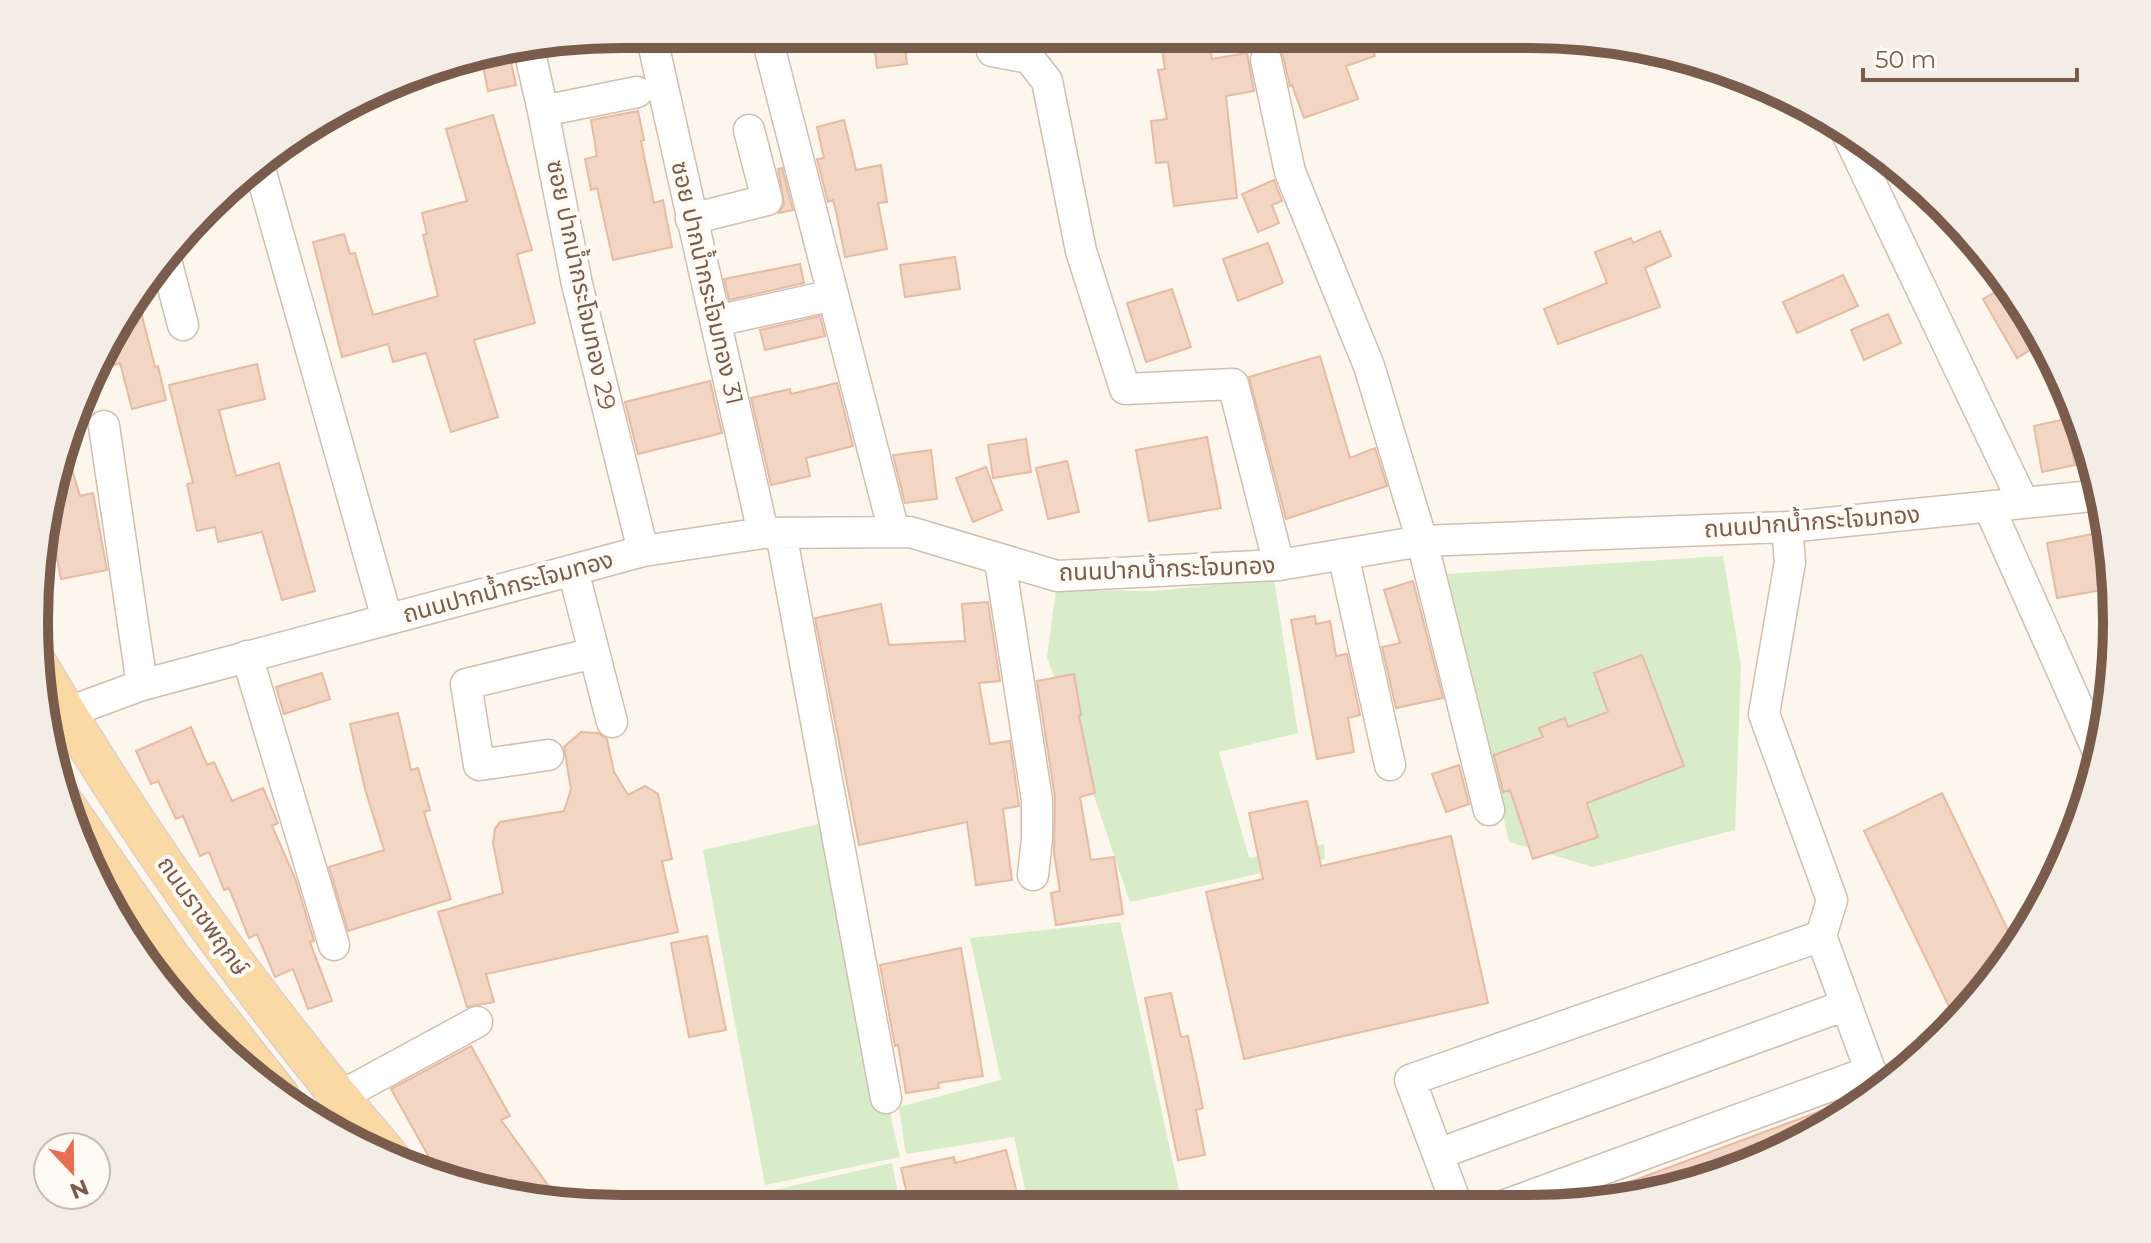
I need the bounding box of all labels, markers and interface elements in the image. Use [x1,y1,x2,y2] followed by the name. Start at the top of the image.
[1863,32,2077,82] scale bar
[1875,45,1936,74] text: 50 m
[541,157,624,413] street label: ซอย ปากน้ำกระโจมทอง 29
[665,158,752,407] street label: ซอย ปากน้ำกระโจมทอง 31
[1703,497,1921,544] street label: ถนนปากน้ำกระโจมทอง
[399,543,616,629] street label: ถนนปากน้ำกระโจมทอง
[1058,548,1276,587] street label: ถนนปากน้ำกระโจมทอง
[152,850,255,981] street label: ถนนราชพฤกษ์
[32,1131,112,1211] north arrow
[66,1173,93,1205] text: N

